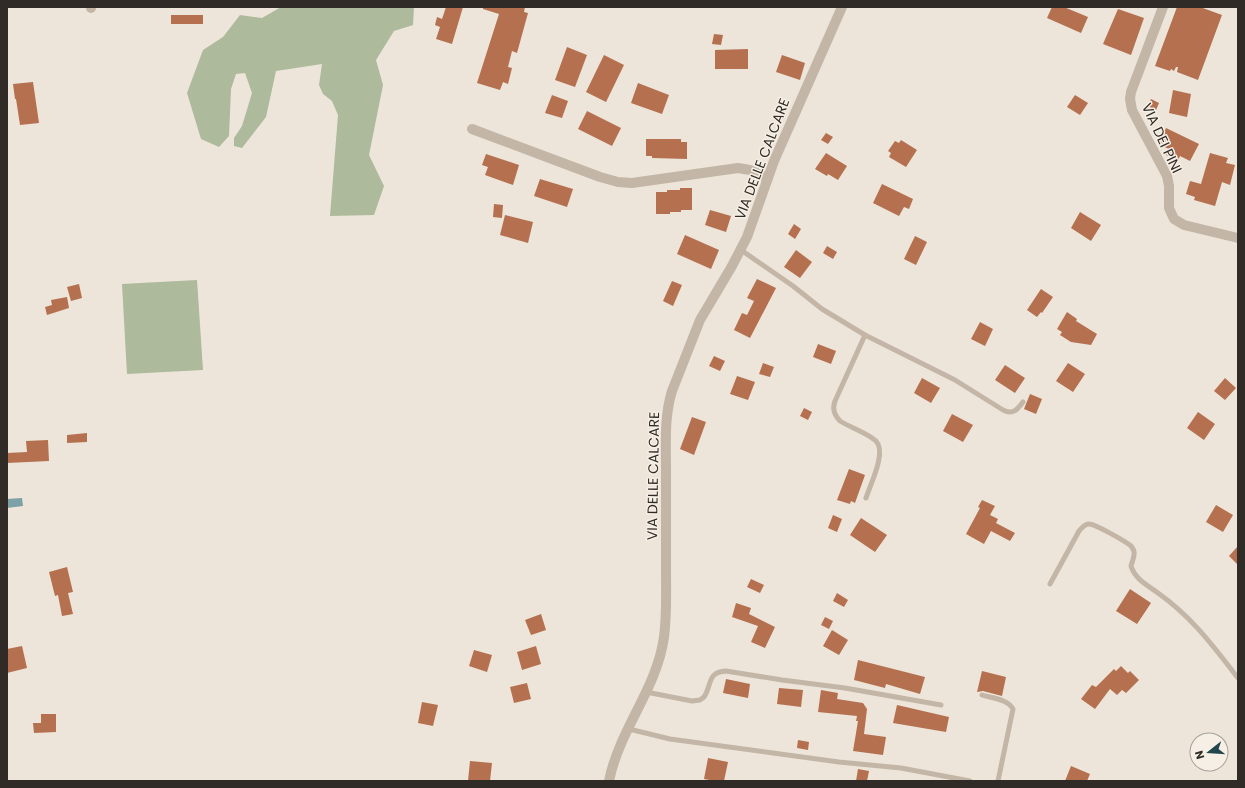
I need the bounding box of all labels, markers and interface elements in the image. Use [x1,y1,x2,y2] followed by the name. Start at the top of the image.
[730,95,794,223] street label: VIA DELLE CALCARE
[1137,100,1187,176] street label: VIA DEI PINI
[642,412,664,540] street label: VIA DELLE CALCARE
[1189,732,1229,772] north arrow
[1191,749,1208,761] text: N

